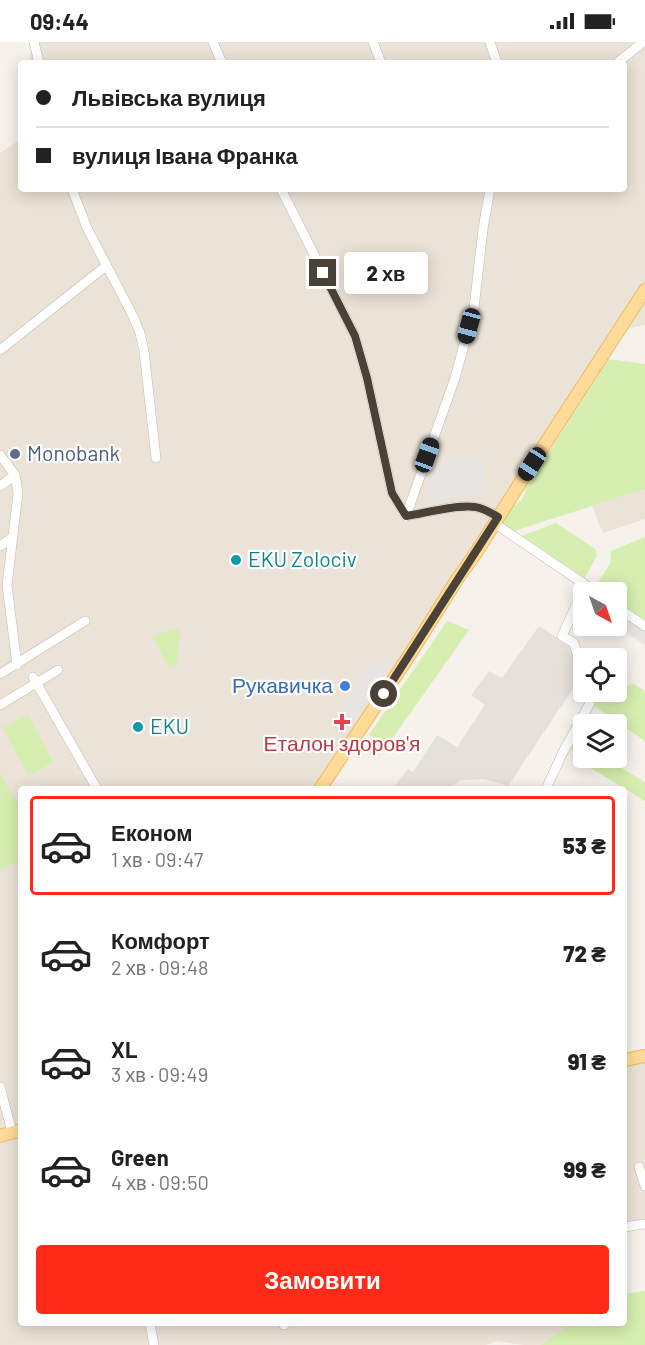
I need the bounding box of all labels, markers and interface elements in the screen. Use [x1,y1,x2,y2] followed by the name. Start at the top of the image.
[30,8,89,34] text: 09:44
[72,84,266,110] text: Львівська вулиця
[72,142,298,168] text: вулиця Івана Франка
[344,252,428,294] callout: 2 хв
[309,259,336,286] route end
[367,261,405,285] text: 2 хв
[456,306,482,346] car
[412,435,442,475] car
[27,440,120,465] place label: Monobank
[515,444,549,484] car
[8,447,22,461] marker: Monobank
[248,546,357,571] place label: EKU Zolociv
[229,553,243,567] marker: EKU Zolociv
[573,582,627,636] north arrow
[573,582,627,768] map controls
[573,648,627,702] button: locate
[232,672,333,697] place label: Рукавичка
[338,679,352,693] marker: Рукавичка
[370,680,397,707] route start
[150,713,189,738] place label: EKU
[573,714,627,768] button: layers
[335,715,349,729] marker: Еталон здоров'я
[131,720,145,734] marker: EKU
[264,730,420,755] place label: Еталон здоров'я
[39,819,93,873] icon: car
[111,819,193,845] text: Економ
[563,832,606,858] text: 53 ₴
[111,847,203,871] text: 1 хв · 09:47
[39,927,93,981] icon: car
[111,927,210,953] text: Комфорт
[563,940,606,966] text: 72 ₴
[111,955,209,979] text: 2 хв · 09:48
[39,1035,93,1089] icon: car
[111,1036,137,1062] text: XL
[568,1048,606,1074] text: 91 ₴
[111,1062,208,1086] text: 3 хв · 09:49
[39,1143,93,1197] icon: car
[111,1144,169,1170] text: Green
[563,1156,606,1182] text: 99 ₴
[111,1170,209,1194] text: 4 хв · 09:50
[36,1245,609,1314] button: Замовити

